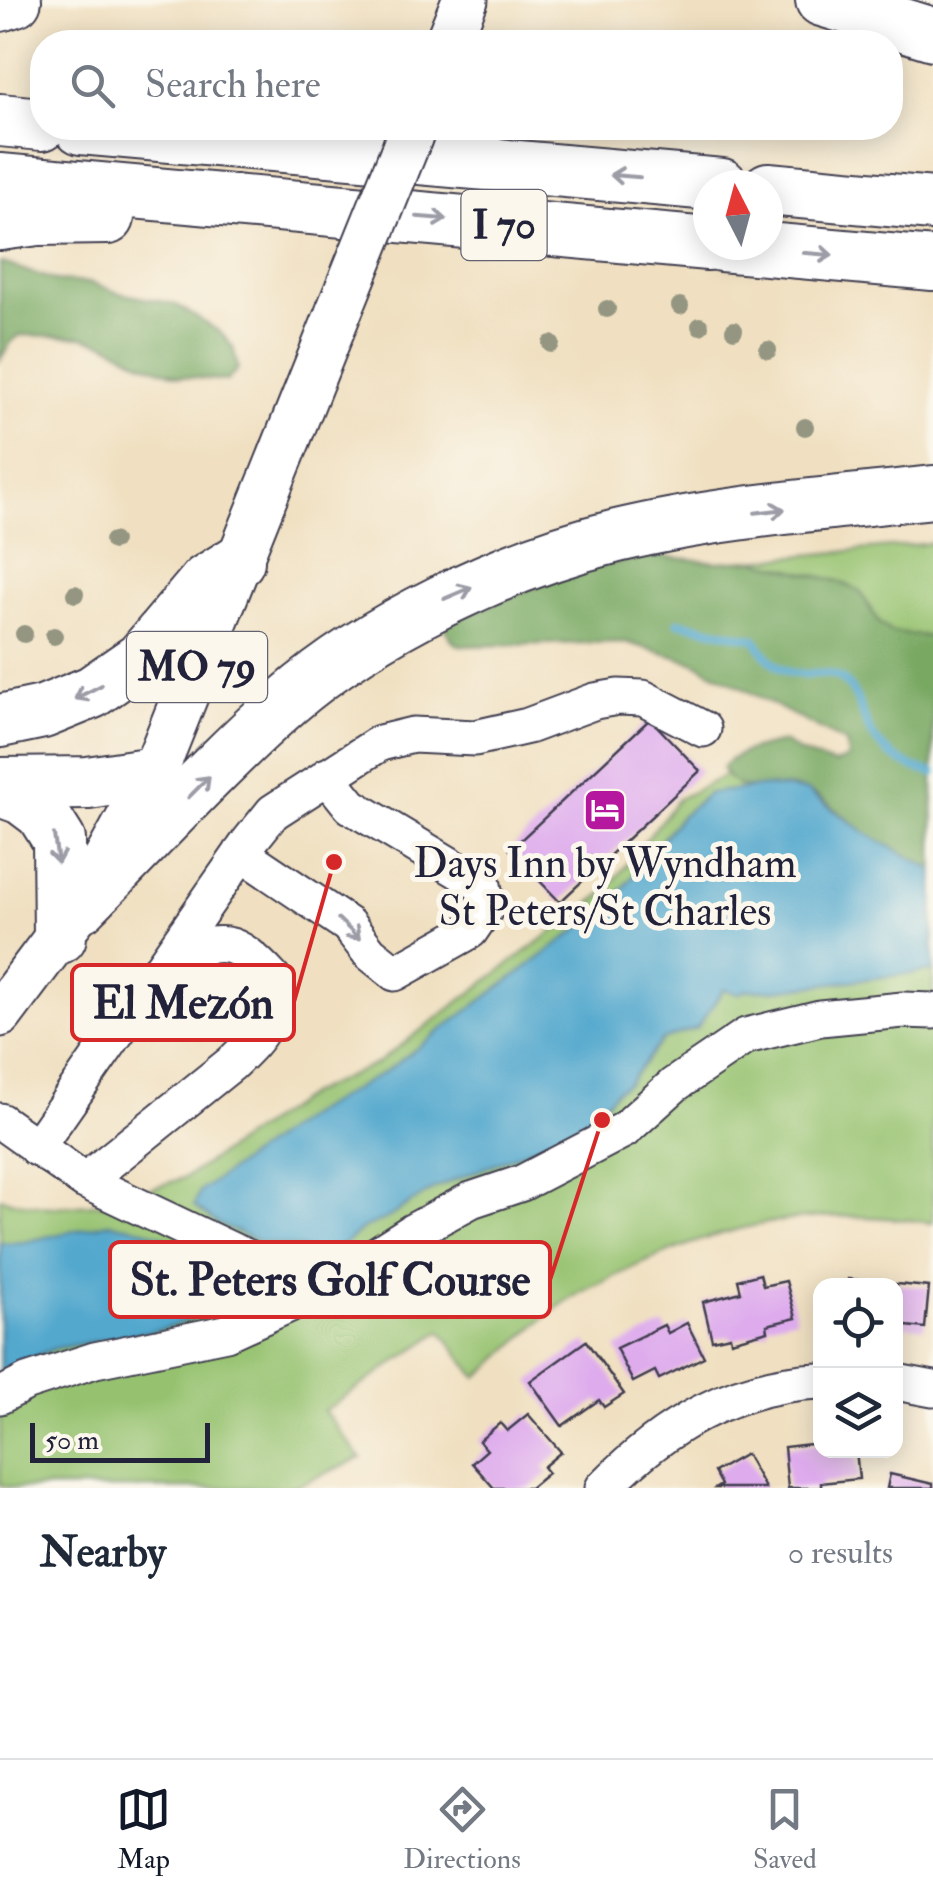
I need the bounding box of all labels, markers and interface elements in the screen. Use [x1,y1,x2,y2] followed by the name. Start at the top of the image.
[30,30,903,140] search box
[65,58,120,113] icon: search
[145,61,321,109] text: Search here
[609,167,641,186] one-way arrow
[693,170,783,260] north arrow
[462,190,546,260] road number: I 70
[415,209,448,228] one-way arrow
[802,244,834,263] one-way arrow
[754,501,786,520] one-way arrow
[442,583,473,601] one-way arrow
[127,632,267,702] road number: MO 79
[73,684,103,703] one-way arrow
[187,775,211,799] one-way arrow
[582,787,628,833] hotel icon: Days Inn by Wyndham St Peters/St Charles
[48,832,66,865] one-way arrow
[413,838,797,938] place label: Days Inn by Wyndham St Peters/St Charles
[336,917,360,941] one-way arrow
[72,965,294,1040] callout: El Mezón
[92,976,275,1032] text: El Mezón
[110,1242,550,1317] callout: St. Peters Golf Course
[130,1253,530,1309] text: St. Peters Golf Course
[813,1278,903,1458] map controls
[813,1278,903,1368] button: locate
[813,1368,903,1458] button: layers
[30,1418,210,1462] scale bar
[45,1423,99,1458] text: 50 m
[40,1527,166,1579] text: Nearby
[788,1533,893,1573] text: 0 results
[116,1782,171,1877] tab: Map
[403,1782,521,1877] tab: Directions
[753,1782,817,1877] tab: Saved

